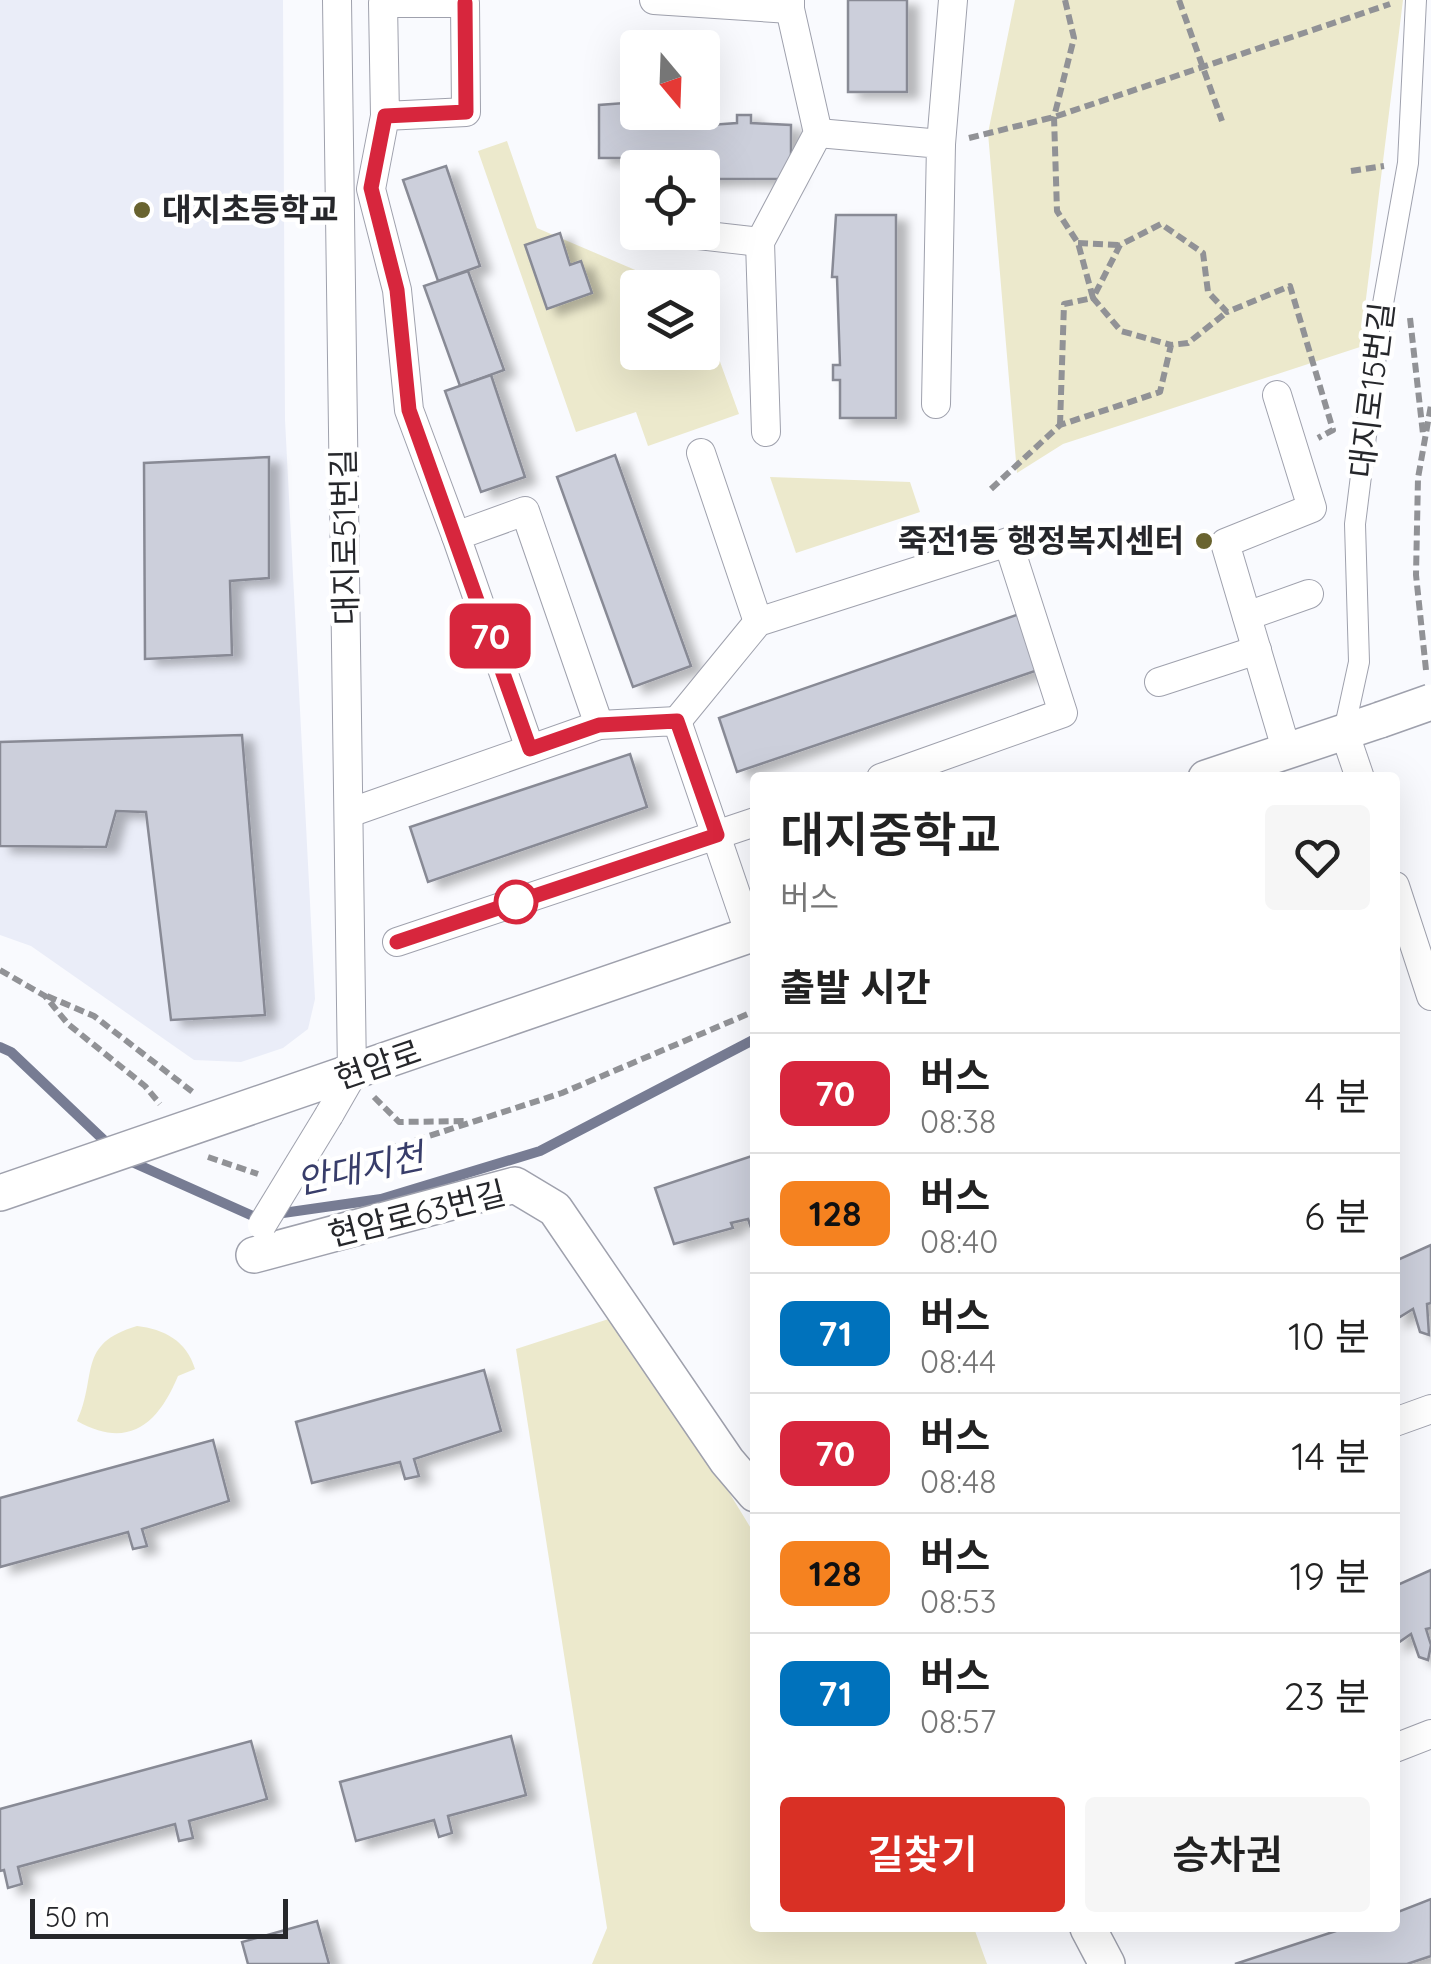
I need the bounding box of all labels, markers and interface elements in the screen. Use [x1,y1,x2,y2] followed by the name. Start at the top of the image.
[620,30,720,130] north arrow
[620,30,720,370] map controls
[620,150,720,250] button: locate
[162,189,339,229] place label: 대지초등학교
[131,199,153,221] marker: 대지초등학교
[620,270,720,370] button: layers
[1340,300,1402,480] street label: 대지로15번길
[322,448,366,626] street label: 대지로51번길
[898,520,1184,560] place label: 죽전1동 행정복지센터
[1193,530,1215,552] marker: 죽전1동 행정복지센터
[445,604,535,668] line badge: 70
[470,614,510,658] text: 70
[780,804,1001,864] text: 대지중학교
[1265,805,1370,910] button: heart
[780,877,839,917] text: 버스
[495,881,537,923] unlabelled marker
[780,963,930,1011] text: 출발 시간
[329,1031,426,1097] street label: 현암로
[920,1052,990,1100] text: 버스
[815,1071,855,1115] text: 70
[1305,1072,1370,1120] text: 4 분
[920,1101,996,1141] text: 08:38
[292,1132,431,1203] water label: 안대지천
[324,1172,509,1254] street label: 현암로63번길
[920,1172,990,1220] text: 버스
[809,1191,861,1235] text: 128
[1304,1192,1370,1240] text: 6 분
[920,1221,998,1261] text: 08:40
[920,1292,990,1340] text: 버스
[818,1311,852,1355] text: 71
[1288,1312,1370,1360] text: 10 분
[920,1341,996,1381] text: 08:44
[920,1412,990,1460] text: 버스
[815,1431,855,1475] text: 70
[1291,1432,1370,1480] text: 14 분
[920,1461,996,1501] text: 08:48
[920,1532,990,1580] text: 버스
[809,1551,861,1595] text: 128
[1289,1552,1370,1600] text: 19 분
[920,1581,997,1621] text: 08:53
[920,1652,990,1700] text: 버스
[818,1671,852,1715] text: 71
[1284,1672,1370,1720] text: 23 분
[920,1701,996,1741] text: 08:57
[780,1797,1065,1912] button: 길찾기
[1085,1797,1370,1912] button: 승차권
[30,1894,288,1938] scale bar
[45,1899,110,1934] text: 50 m

